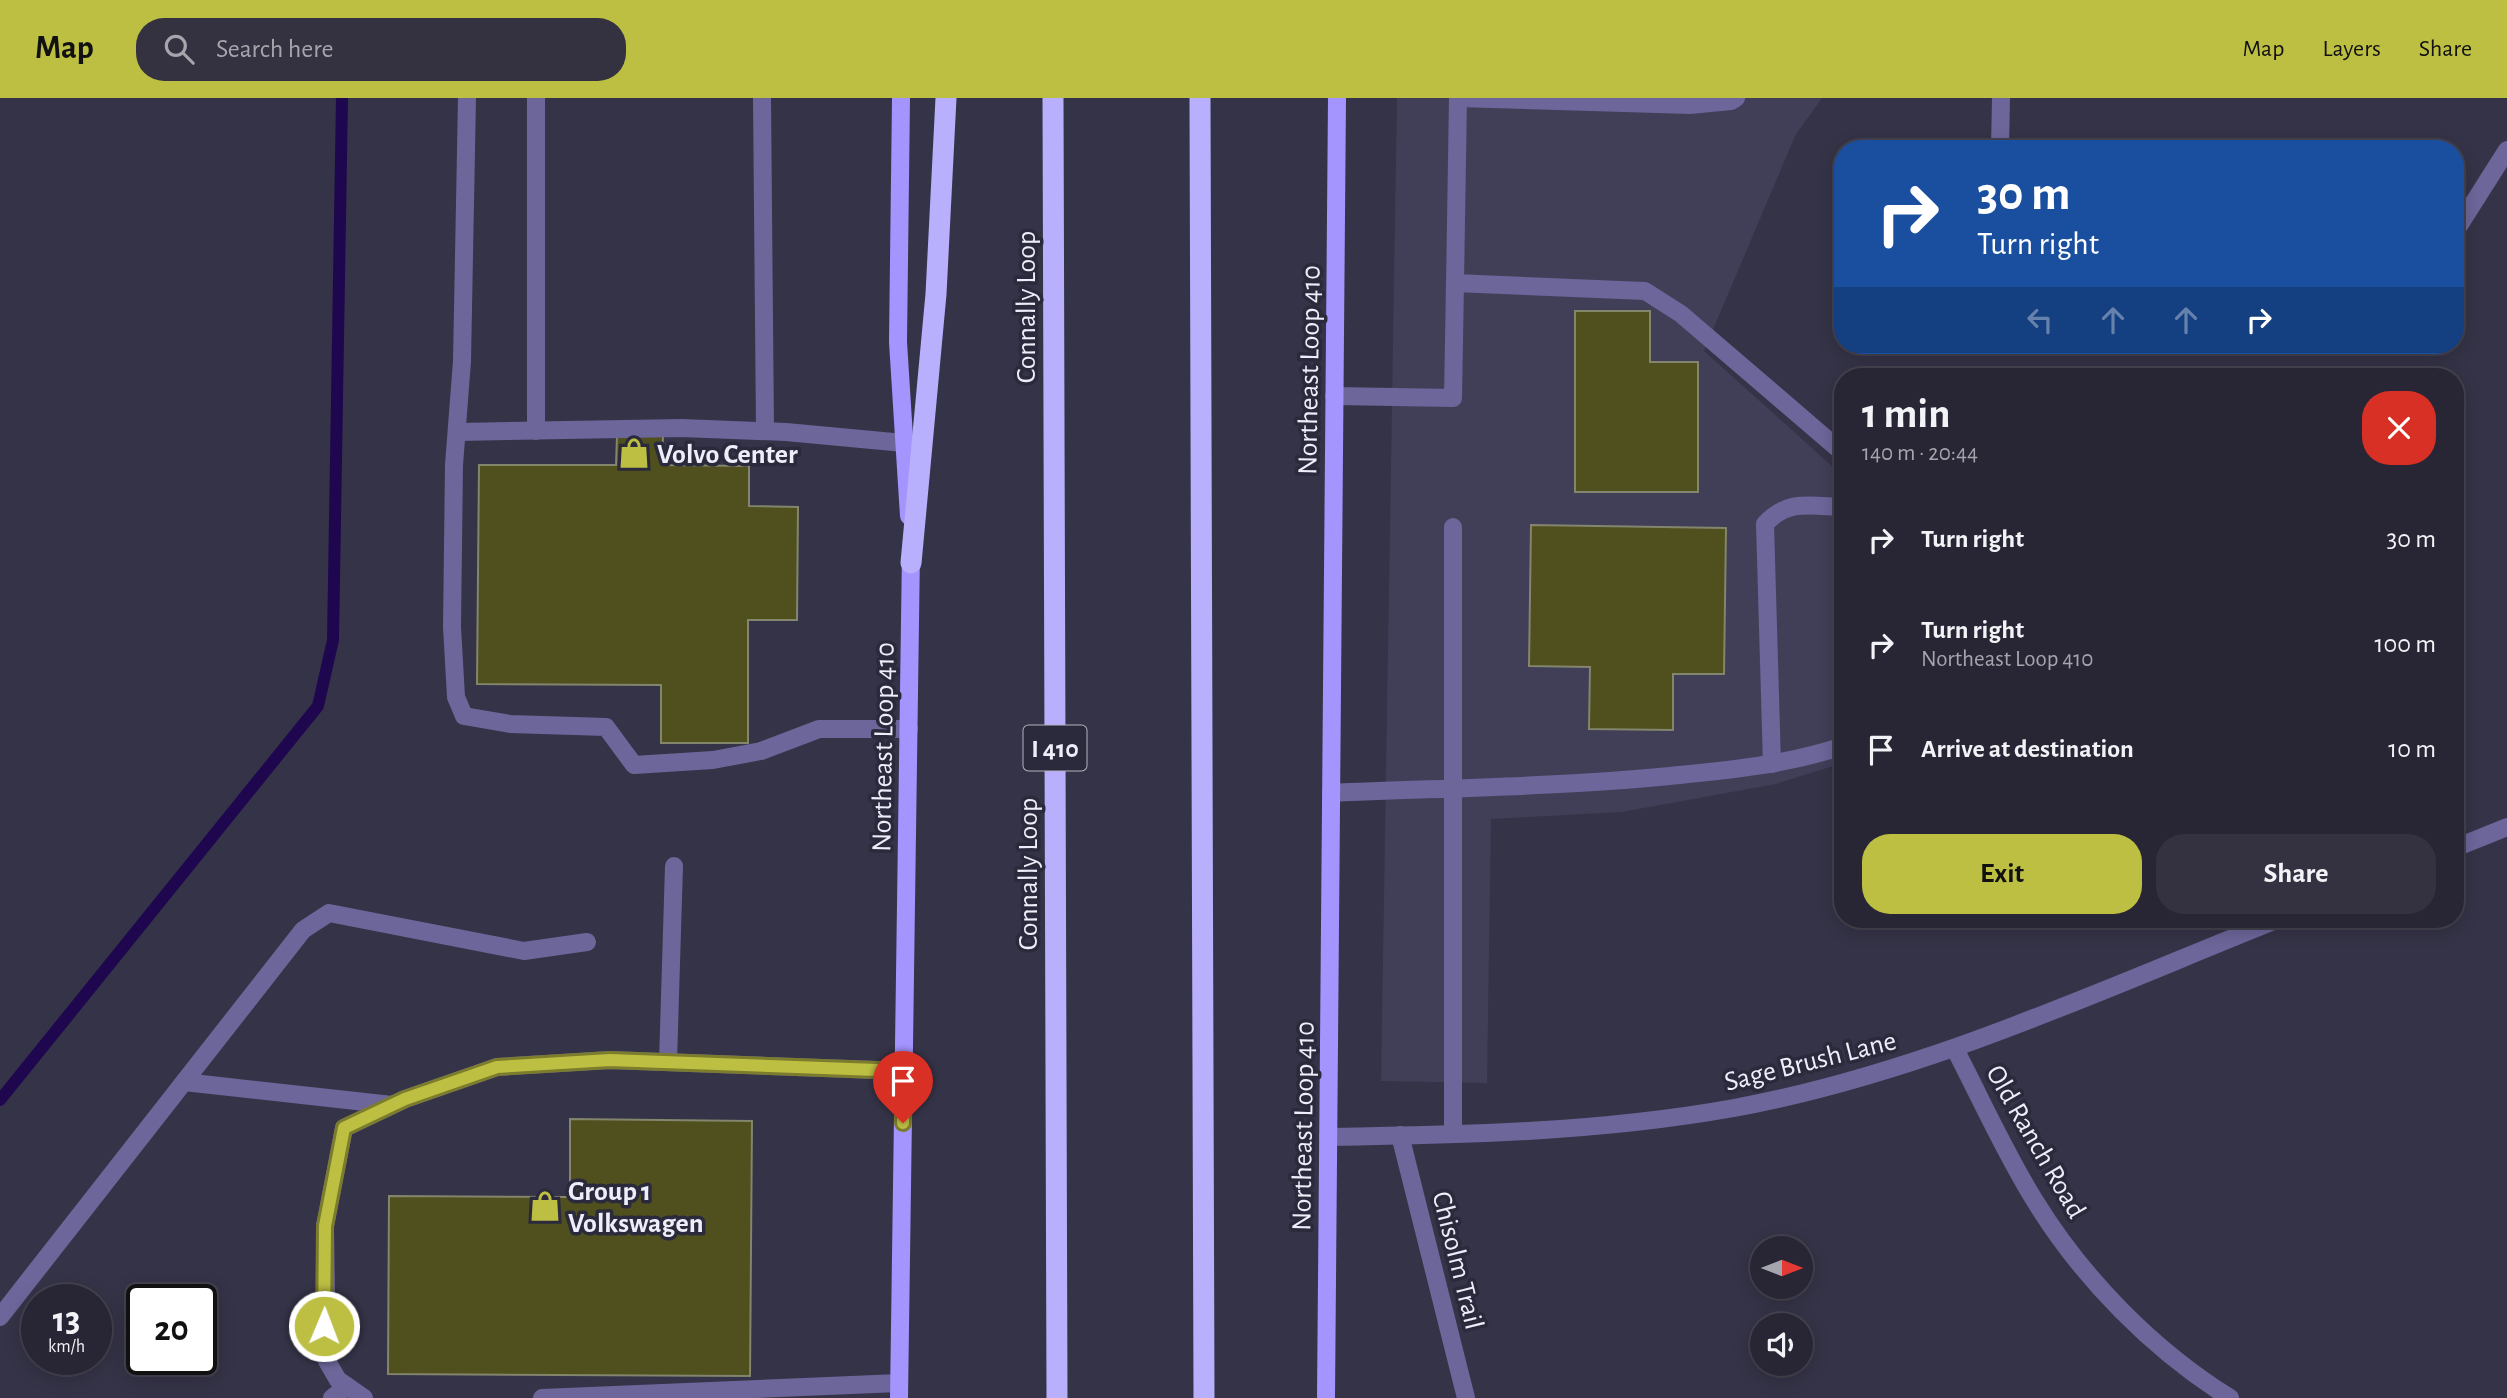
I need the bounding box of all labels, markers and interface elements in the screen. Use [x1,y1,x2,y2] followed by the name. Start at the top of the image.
[136,18,626,81] search box
[160,30,198,68] icon: search
[35,32,94,65] text: Map
[216,36,334,62] text: Search here
[2242,37,2284,61] text: Map
[2322,37,2381,61] text: Layers
[2419,37,2472,61] text: Share
[1862,168,1953,259] icon: right
[1977,170,2071,219] text: 30 m
[1977,228,2099,260] text: Turn right
[1013,231,1041,383] street label: Connally Loop
[1294,265,1326,475] street label: Northeast Loop 410
[2021,301,2059,339] icon: left
[2094,301,2132,339] icon: ahead
[2167,301,2205,339] icon: ahead
[2240,301,2278,339] icon: right
[2362,391,2436,465] button: close
[1862,393,1951,435] text: 1 min
[617,436,651,470] shop icon: Volvo Center
[657,441,798,469] place label: Volvo Center
[1862,442,1978,465] text: 140 m · 20:44
[1862,521,1900,559] icon: right
[1921,526,2024,552] text: Turn right
[2386,526,2436,552] text: 30 m
[1921,617,2024,643] text: Turn right
[1862,626,1900,664] icon: right
[2375,631,2436,657] text: 100 m
[868,642,900,852] street label: Northeast Loop 410
[1921,648,2093,671] text: Northeast Loop 410
[1024,726,1086,770] road number: I 410
[1862,731,1900,769] icon: arrive
[1921,736,2134,762] text: Arrive at destination
[2388,736,2436,762] text: 10 m
[1015,798,1043,950] street label: Connally Loop
[1862,834,2142,914] button: Exit
[2156,834,2436,914] button: Share
[1288,1021,1320,1231] street label: Northeast Loop 410
[1722,1027,1899,1097] street label: Sage Brush Lane
[873,1051,933,1123] pin
[1980,1061,2090,1223] street label: Old Ranch Road
[884,1062,922,1100] icon: arrive
[568,1178,704,1238] place label: Group 1 Volkswagen
[528,1189,562,1223] shop icon: Group 1 Volkswagen
[1426,1189,1488,1332] street label: Chisolm Trail
[1750,1236,1813,1298] north arrow
[1750,1236,1813,1376] map controls
[126,1284,217,1375] speed limit sign: 20
[287,1289,361,1363] position arrow
[53,1303,80,1338] text: 13
[1750,1313,1813,1376] button: sound
[48,1338,85,1356] text: km/h

